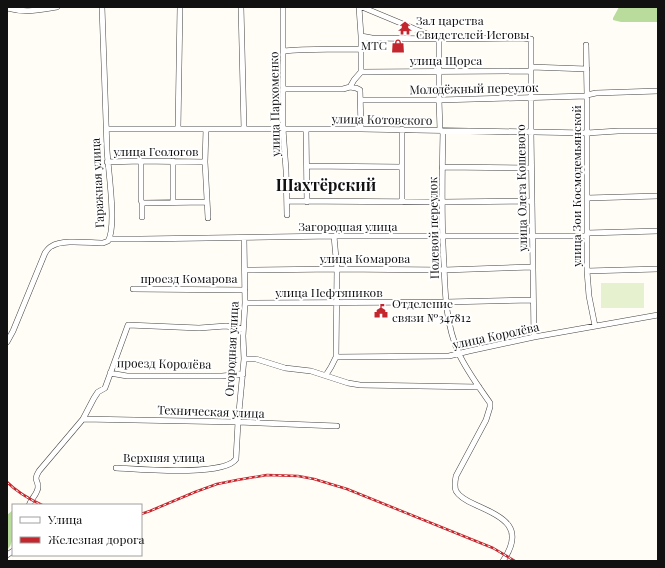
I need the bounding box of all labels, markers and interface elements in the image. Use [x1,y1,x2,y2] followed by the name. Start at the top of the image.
[416,12,529,42] place label: Зал царства Свидетелей Иеговы
[397,20,413,36] temple icon: Зал царства Свидетелей Иеговы
[361,37,387,53] place label: МТС
[390,38,406,54] shop icon: МТС
[265,51,283,158] street label: улица Пархоменко
[409,52,482,68] street label: улица Щорса
[409,79,539,97] street label: Молодёжный переулок
[568,105,584,268] street label: улица Зои Космодемьянской
[330,110,433,128] street label: улица Котовского
[512,124,530,253] street label: улица Олега Кошевого
[87,138,107,229] street label: Гаражная улица
[112,143,199,159] street label: улица Геологов
[276,174,377,195] district label: Шахтёрский
[424,177,442,279] street label: Полевой переулок
[299,218,398,234] street label: Загородная улица
[319,250,410,266] street label: улица Комарова
[141,270,237,286] street label: проезд Комарова
[274,284,383,300] street label: улица Нефтяников
[392,295,471,325] place label: Отделение связи №347812
[221,301,241,397] street label: Огородная улица
[373,303,389,319] public building icon: Отделение связи №347812
[450,318,541,352] street label: улица Королёва
[117,354,211,372] street label: проезд Королёва
[157,401,265,421] street label: Техническая улица
[123,449,205,465] street label: Верхняя улица
[12,504,142,556] legend
[47,511,82,527] text: Улица
[48,531,145,547] text: Железная дорога

